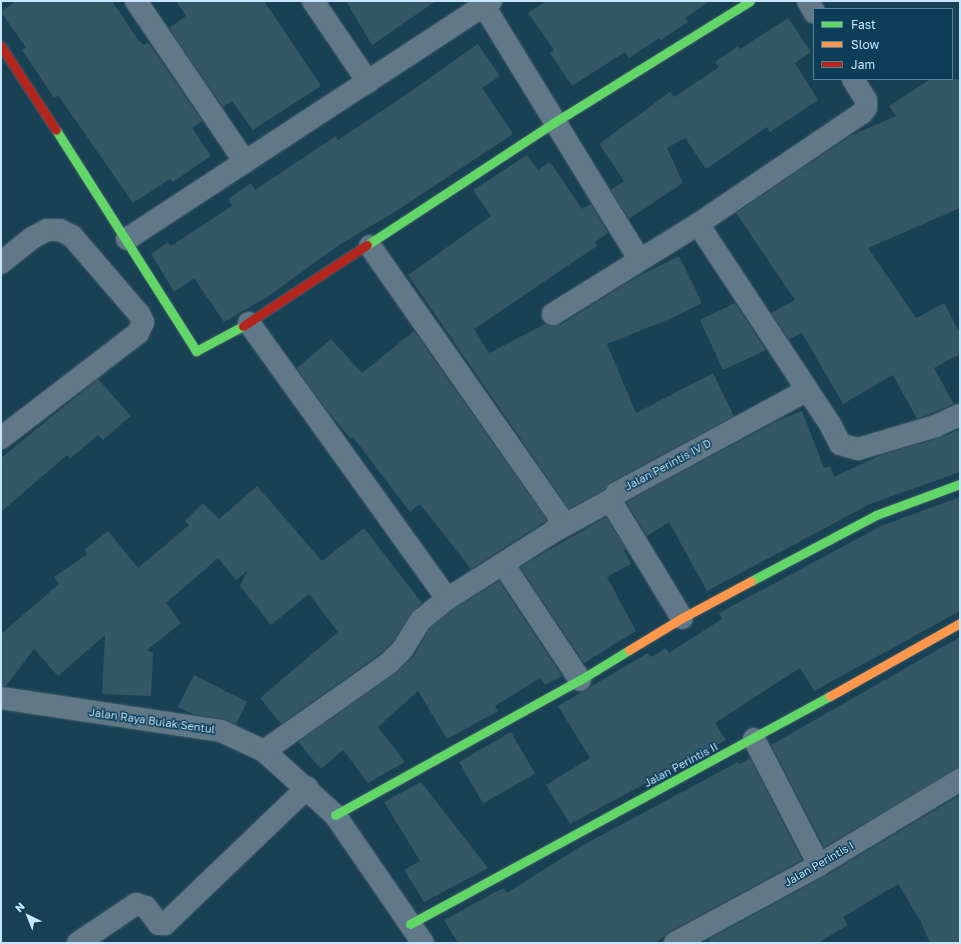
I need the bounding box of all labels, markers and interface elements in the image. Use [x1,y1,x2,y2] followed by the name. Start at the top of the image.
[813,8,953,80] legend
[851,17,876,32] text: Fast
[851,37,879,52] text: Slow
[851,57,875,72] text: Jam
[622,437,714,493] street label: Jalan Perintis IV D
[88,706,216,736] street label: Jalan Raya Bulak Sentul
[642,740,720,790] street label: Jalan Perintis II
[782,839,856,889] street label: Jalan Perintis I
[8,896,48,936] north arrow
[12,899,27,914] text: N

